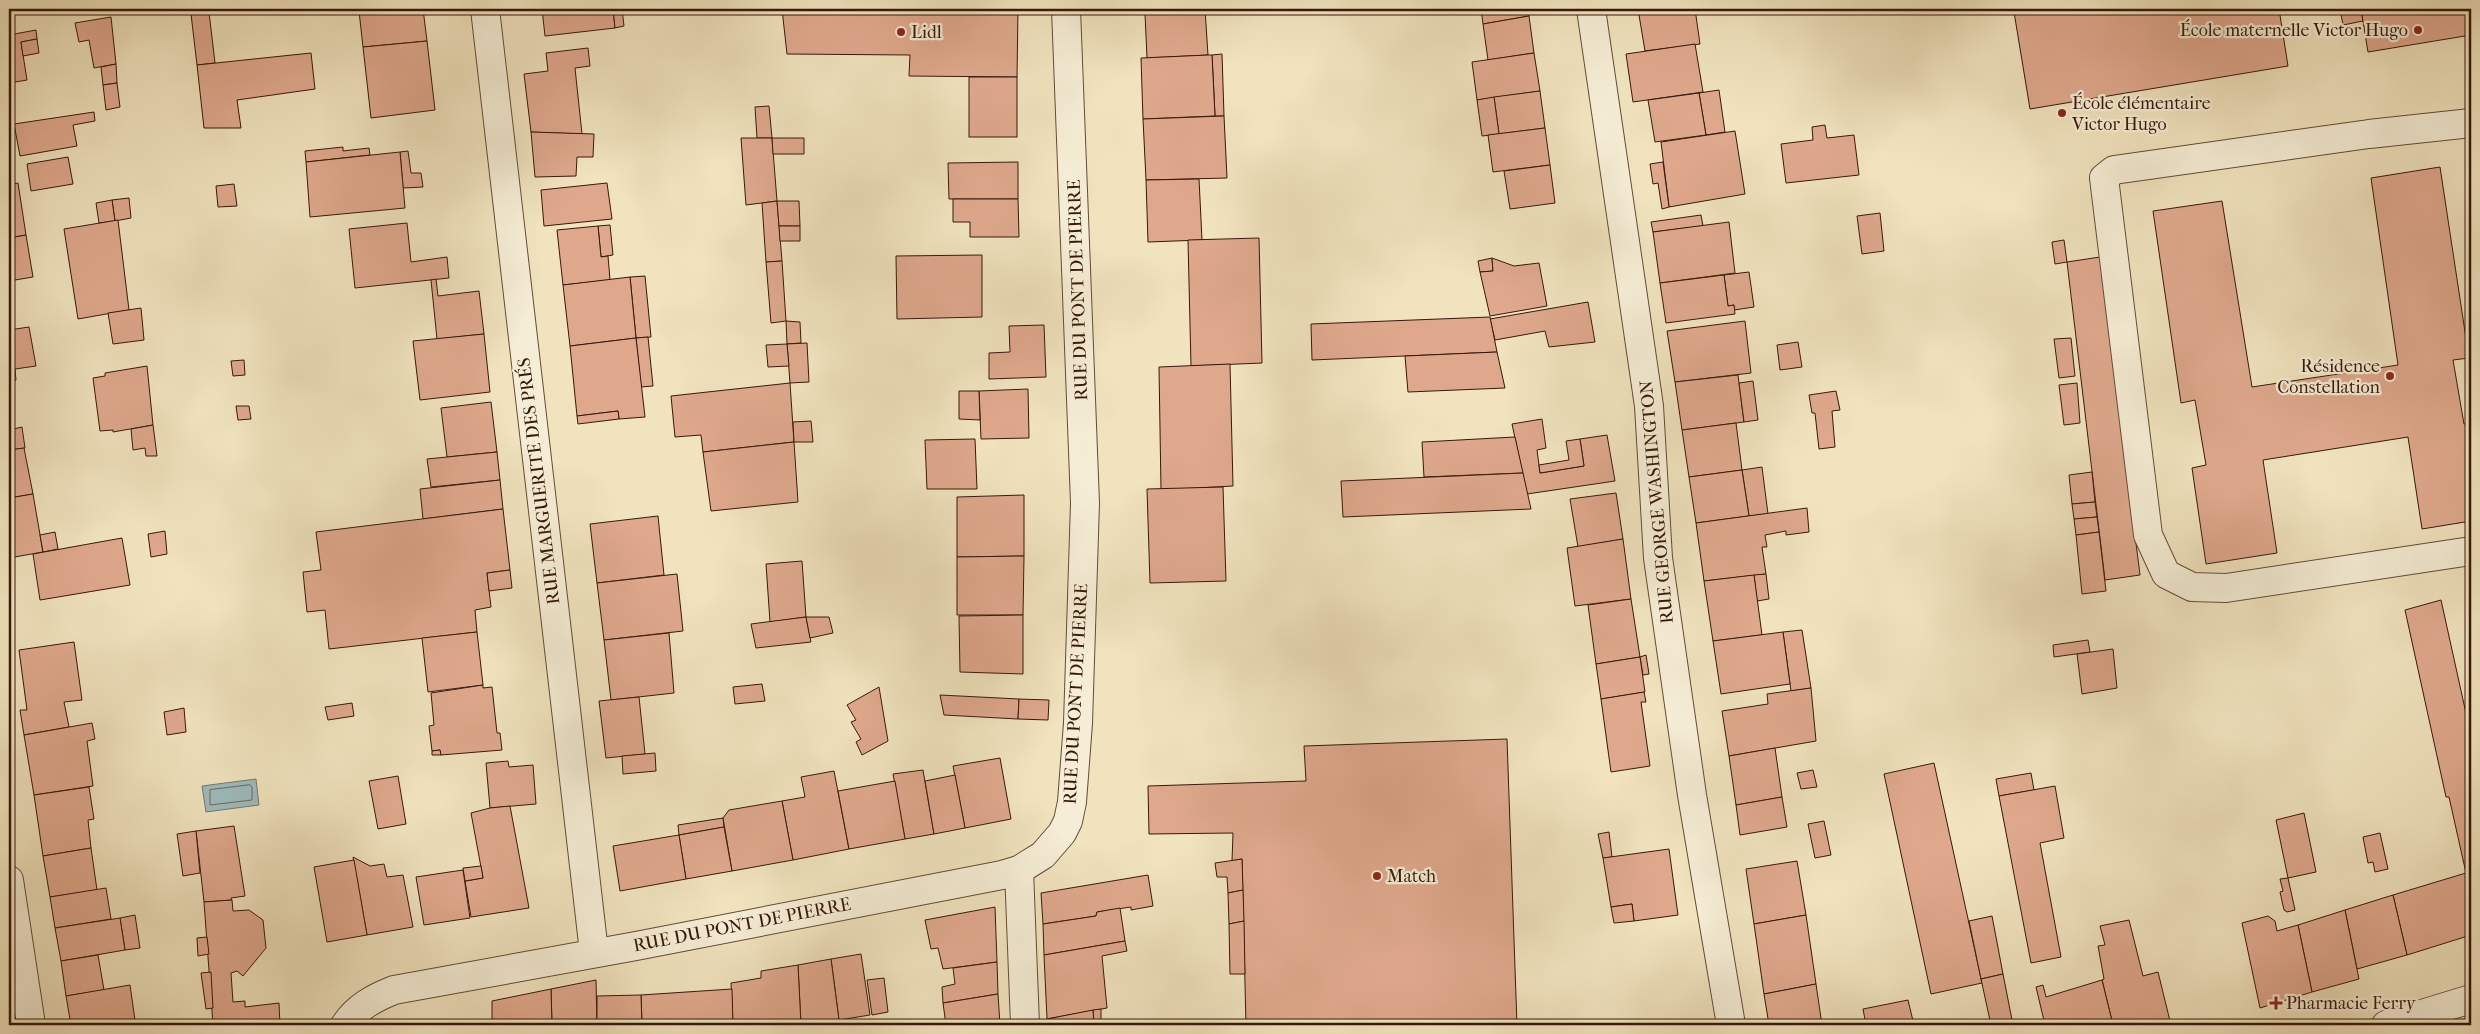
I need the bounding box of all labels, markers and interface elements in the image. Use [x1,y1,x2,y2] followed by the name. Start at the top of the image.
[2180,19,2408,41] place label: École maternelle Victor Hugo
[911,22,942,43] place label: Lidl
[2412,24,2424,36] marker: École maternelle Victor Hugo
[895,26,907,38] marker: Lidl
[2071,92,2211,135] place label: École élémentaire Victor Hugo
[2056,107,2068,119] marker: École élémentaire Victor Hugo
[1064,179,1092,401] street label: RUE DU PONT DE PIERRE
[512,356,565,606] street label: RUE MARGUERITE DES PRÉS
[2277,356,2381,398] place label: Résidence Constellation
[2384,370,2396,382] marker: Résidence Constellation
[1636,379,1678,624] street label: RUE GEORGE WASHINGTON
[1060,583,1092,805] street label: RUE DU PONT DE PIERRE
[1387,866,1436,887] place label: Match
[1371,870,1383,882] marker: Match
[631,894,853,956] street label: RUE DU PONT DE PIERRE
[2286,993,2417,1014] place label: Pharmacie Ferry
[2270,997,2282,1009] marker: Pharmacie Ferry

